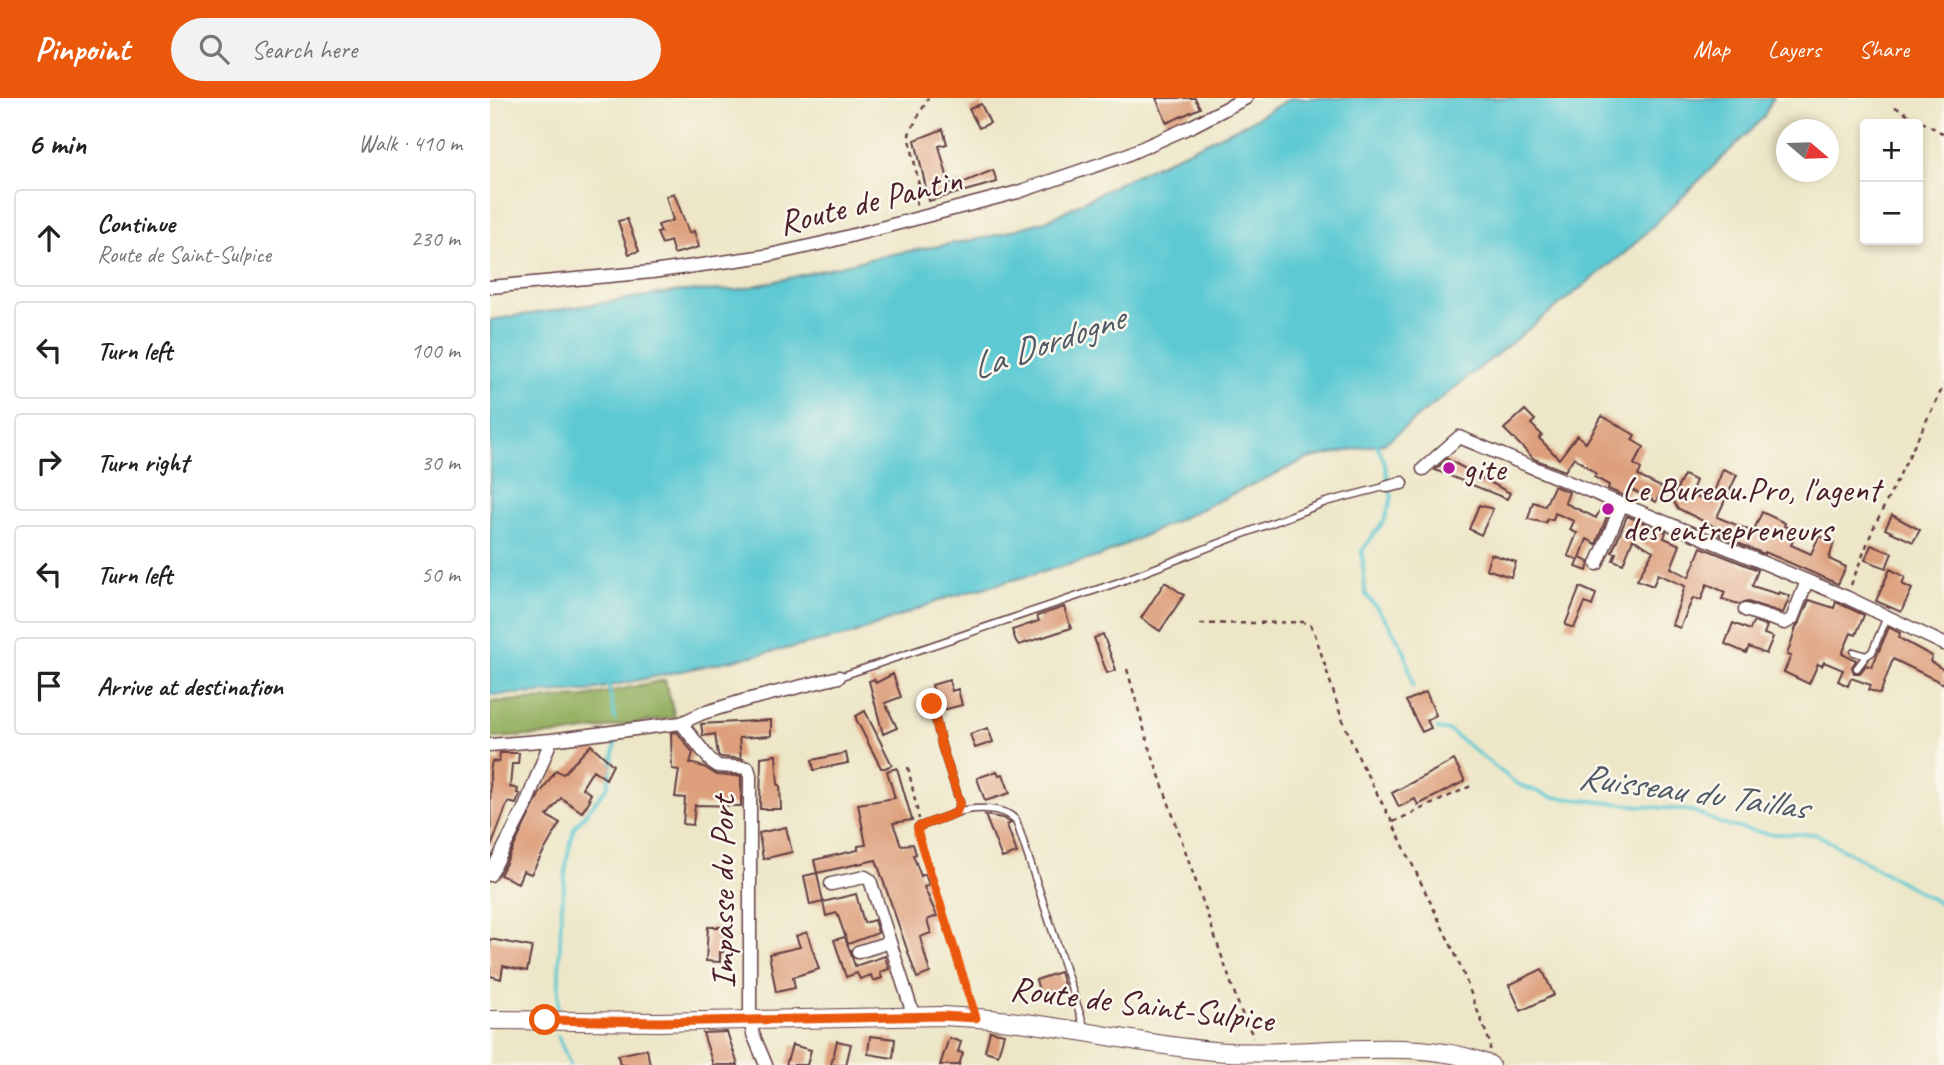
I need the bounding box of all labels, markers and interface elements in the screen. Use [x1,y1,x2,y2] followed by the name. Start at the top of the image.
[171,18,661,81] search box
[35,28,129,70] text: Pinpoint
[195,30,233,68] icon: search
[251,33,357,66] text: Search here
[1693,34,1730,64] text: Map
[1768,34,1821,64] text: Layers
[1859,34,1909,64] text: Share
[1776,119,1839,182] north arrow
[1860,119,1923,245] map controls
[1860,119,1923,182] button: +
[28,125,86,163] text: 6 min
[358,129,462,158] text: Walk · 410 m
[774,156,966,245] street label: Route de Pantin
[1860,182,1923,245] button: −
[97,207,175,240] text: Continue
[30,219,68,257] icon: ahead
[411,224,460,253] text: 230 m
[97,240,271,269] text: Route de Saint-Sulpice
[965,292,1135,390] water label: La Dordogne
[30,331,68,369] icon: left
[97,334,172,367] text: Turn left
[411,336,460,365] text: 100 m
[30,443,68,481] icon: right
[97,446,188,479] text: Turn right
[1463,446,1508,491] place label: gite
[421,448,460,477] text: 30 m
[1441,460,1457,476] marker: gite
[1622,467,1884,552] place label: Le Bureau.Pro, l'agent des entrepreneurs
[1600,501,1616,517] marker: Le Bureau.Pro, l'agent des entrepreneurs
[30,555,68,593] icon: left
[97,558,172,591] text: Turn left
[421,560,460,589] text: 50 m
[30,667,68,705] icon: arrive
[97,670,283,703] text: Arrive at destination
[916,688,947,719] route end
[1576,752,1816,831] water label: Ruisseau du Taillas
[700,792,745,988] street label: Impasse du Port
[1008,966,1279,1043] street label: Route de Saint-Sulpice
[529,1004,560,1035] route start

